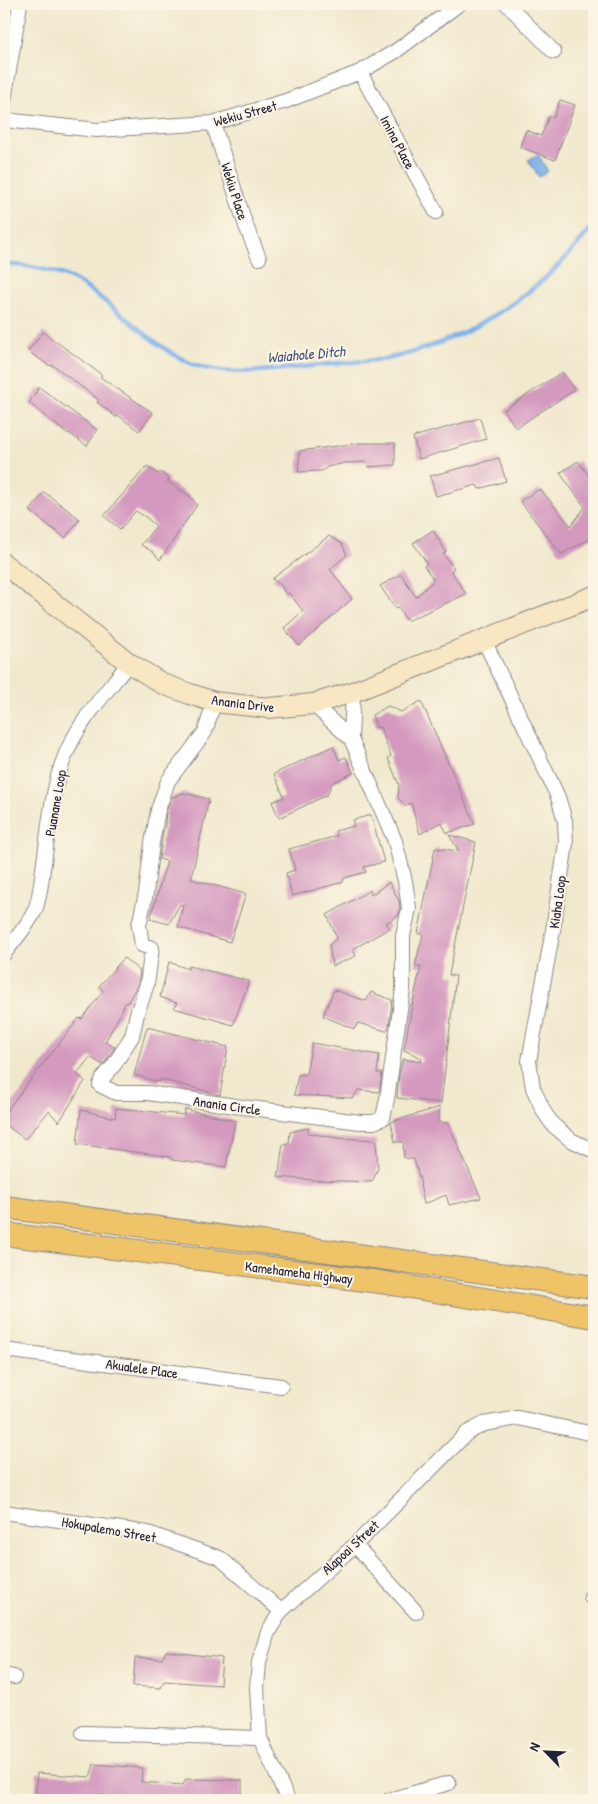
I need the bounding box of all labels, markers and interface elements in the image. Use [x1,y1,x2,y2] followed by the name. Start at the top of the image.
[211,95,279,131] street label: Wekiu Street
[376,112,420,172] street label: Imina Place
[217,160,253,222] street label: Wekiu Place
[266,340,347,368] water label: Waiahole Ditch
[210,690,276,716] street label: Anania Drive
[40,768,71,838] street label: Puanane Loop
[544,874,571,930] street label: Kiaha Loop
[192,1091,262,1119] street label: Anania Circle
[244,1256,354,1289] street label: Kamehameha Highway
[105,1354,180,1383] street label: Akualele Place
[60,1511,158,1548] street label: Hokupalemo Street
[317,1515,384,1579] street label: Alapoai Street
[520,1726,570,1776] north arrow
[523,1739,544,1754] text: N

